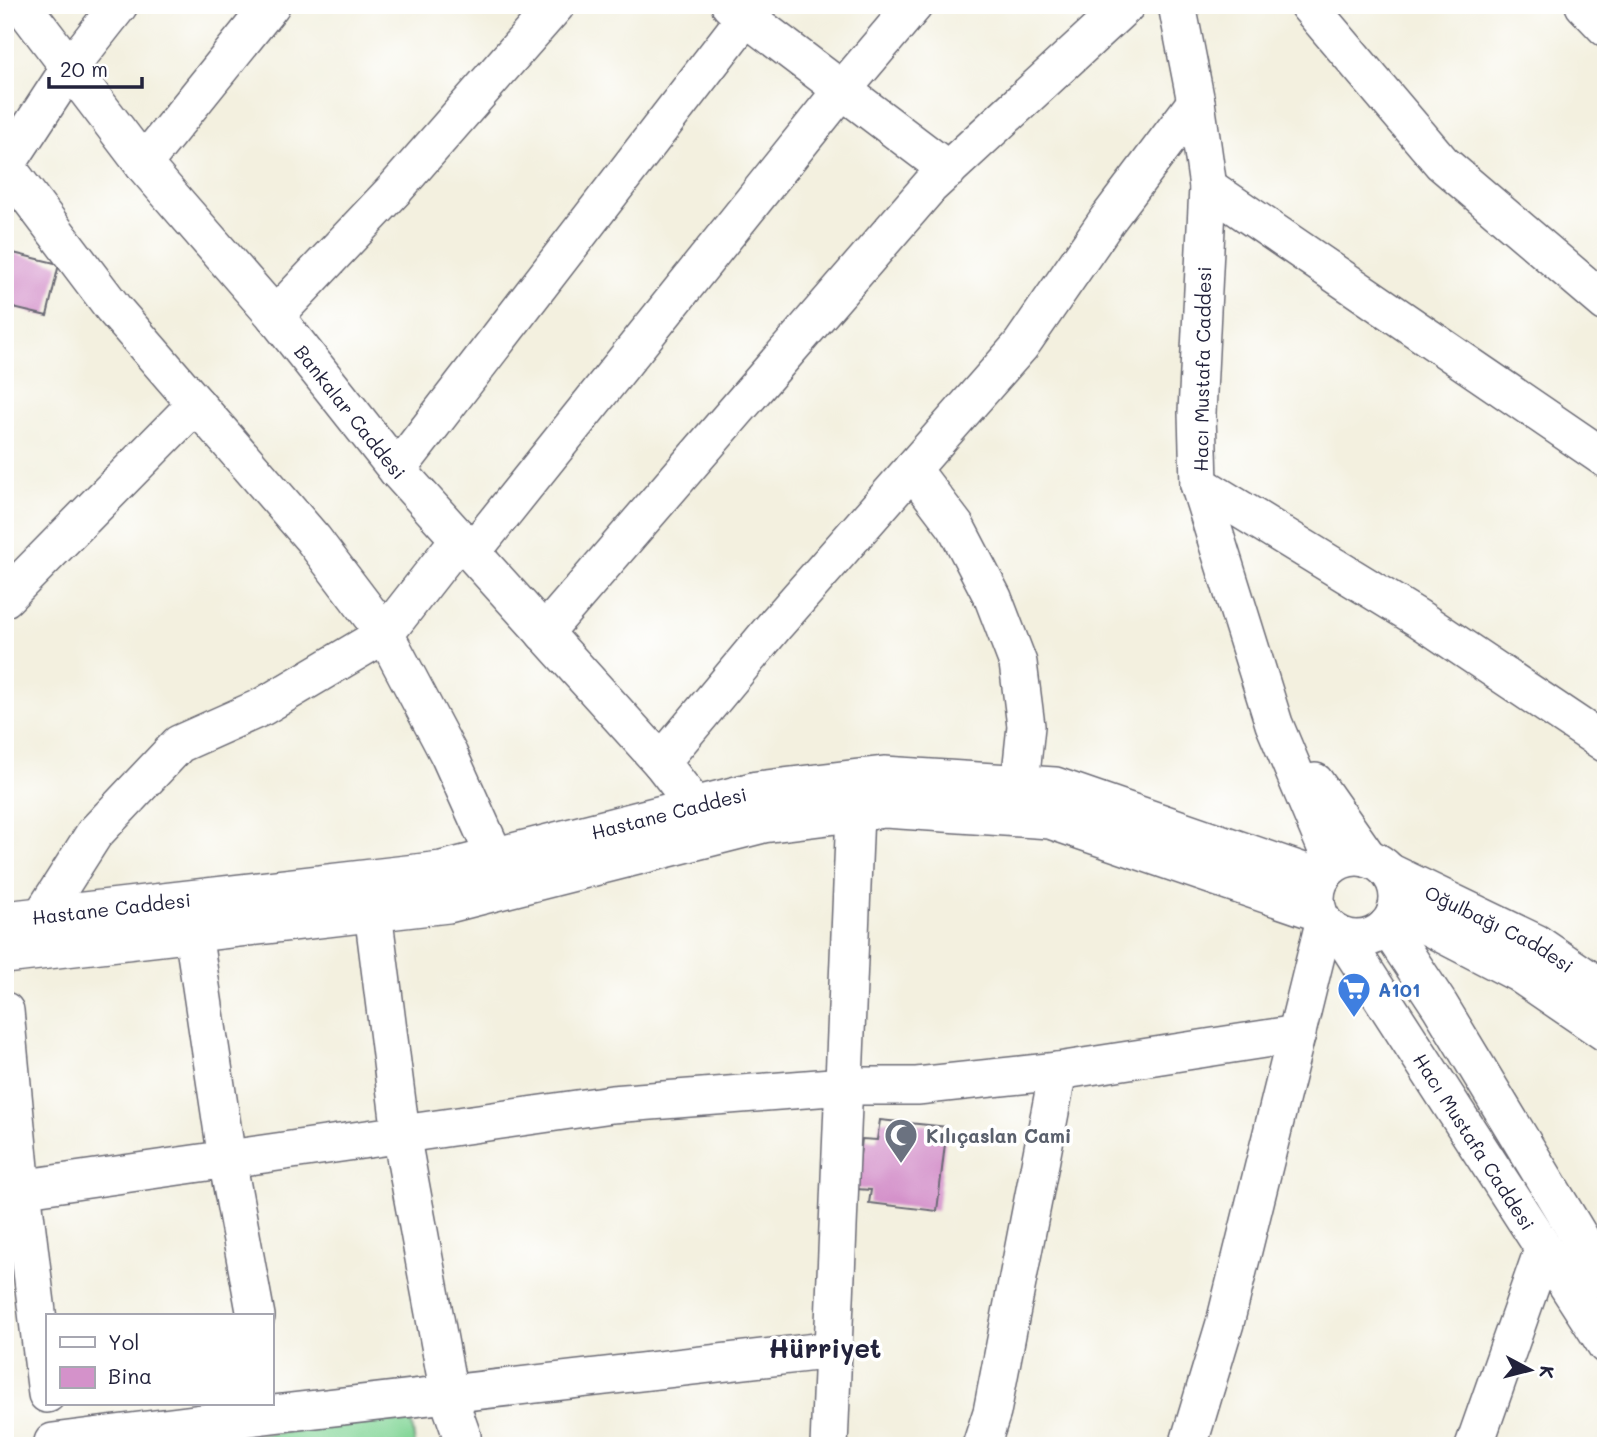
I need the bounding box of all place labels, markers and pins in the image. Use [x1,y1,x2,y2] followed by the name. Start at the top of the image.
[1335,970,1373,1019] supermarket icon: A101
[1378,977,1420,1002] place label: A101
[882,1116,920,1165] mosque icon: Kılıçaslan Cami
[926,1123,1071,1148] place label: Kılıçaslan Cami

